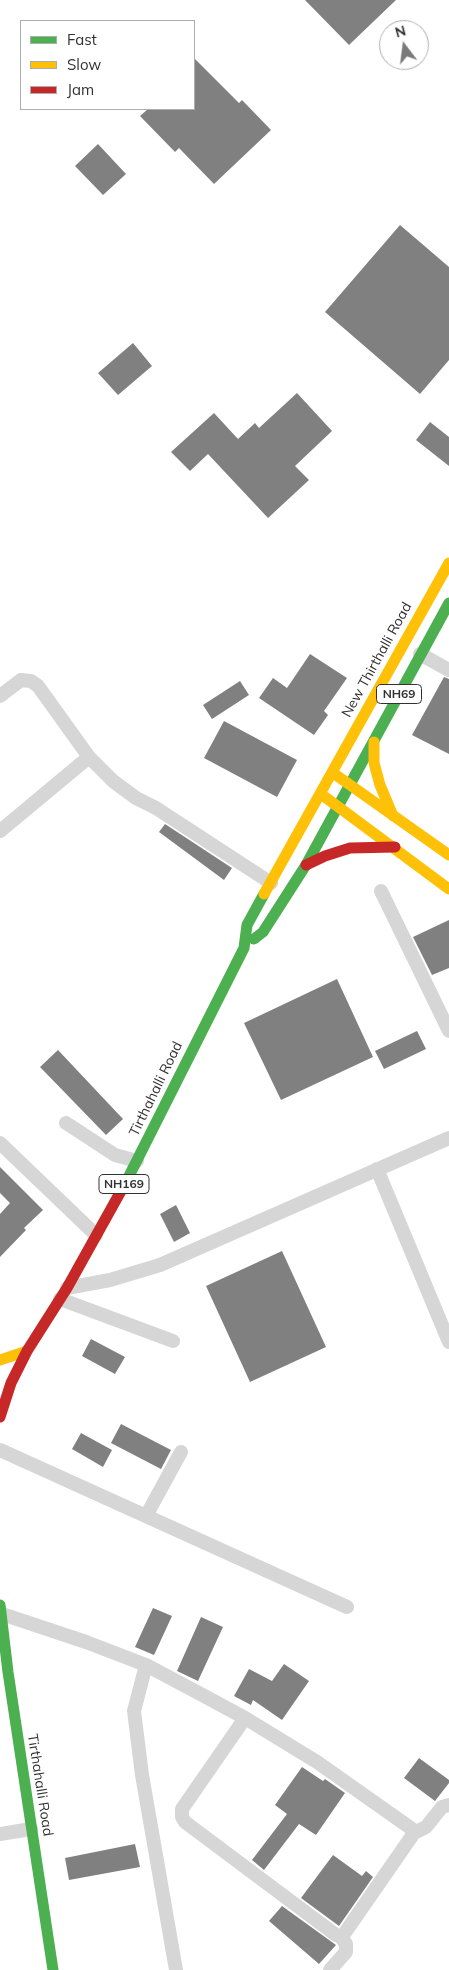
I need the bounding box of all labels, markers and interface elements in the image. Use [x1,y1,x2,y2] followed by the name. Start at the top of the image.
[20,20,195,110] legend
[379,20,429,70] north arrow
[393,21,408,42] text: N
[67,30,97,49] text: Fast
[67,55,101,74] text: Slow
[67,80,94,99] text: Jam
[338,600,416,720] street label: New Thirthalli Road
[376,684,422,704] road number: NH69
[126,1039,186,1139] street label: Tirthahalli Road
[99,1174,149,1194] road number: NH169
[24,1733,56,1837] street label: Tirthahalli Road

